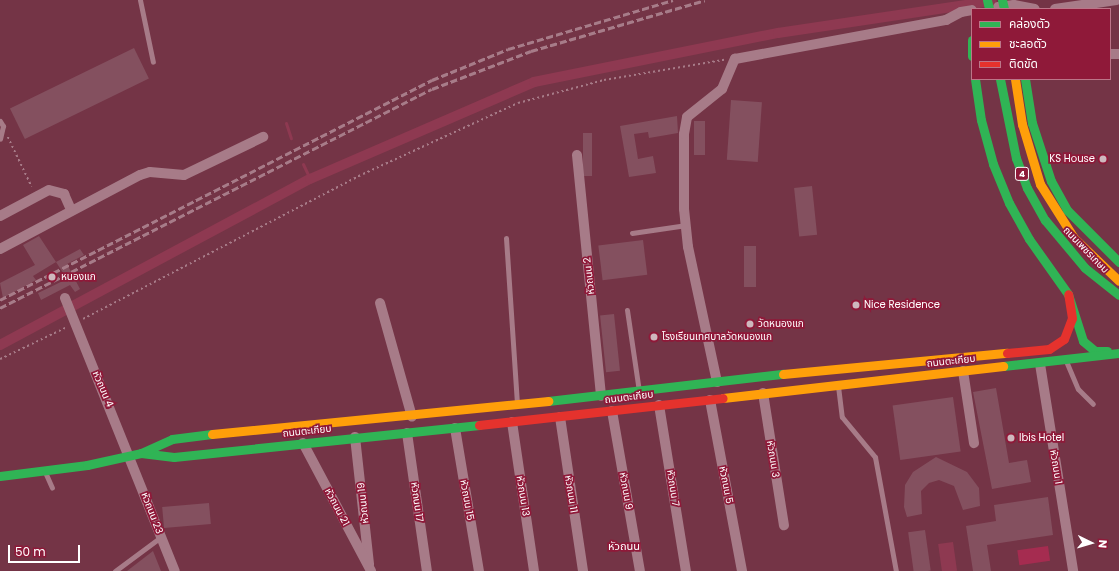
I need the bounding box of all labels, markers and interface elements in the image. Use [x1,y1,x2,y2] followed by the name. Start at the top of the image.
[971,8,1111,80] legend
[1009,15,1050,32] text: คล่องตัว
[1009,35,1047,52] text: ชะลอตัว
[1009,55,1038,72] text: ติดขัด
[1049,153,1095,165] place label: KS House
[1098,154,1108,164] marker: KS House
[1014,167,1030,181] road number: 4
[1061,224,1111,276] street label: ถนนเพชรเกษม
[581,257,597,295] street label: หัวถนน 2
[46,271,58,283] marker: หนองแก
[61,271,96,283] place label: หนองแก
[864,299,940,311] place label: Nice Residence
[851,300,861,310] marker: Nice Residence
[758,318,804,330] place label: วัดหนองแก
[745,319,755,329] marker: วัดหนองแก
[662,331,772,343] place label: โรงเรียนเทศบาลวัดหนองแก
[649,332,659,342] marker: โรงเรียนเทศบาลวัดหนองแก
[926,352,976,370] street label: ถนนตะเกียบ
[90,369,116,409] street label: หัวถนน 4
[604,388,654,406] street label: ถนนตะเกียบ
[282,422,332,440] street label: ถนนตะเกียบ
[1019,432,1064,444] place label: Ibis Hotel
[1006,433,1016,443] marker: Ibis Hotel
[764,439,782,479] street label: หัวถนน 3
[1047,449,1065,485] street label: หัวถนน 1
[716,465,736,505] street label: หัวถนน 5
[664,469,682,507] street label: หัวถนน 7
[617,471,635,511] street label: หัวถนน 9
[562,474,580,514] street label: หัวถนน 11
[514,475,532,517] street label: หัวถนน 13
[458,479,476,521] street label: หัวถนน 15
[408,481,426,523] street label: หัวถนน 17
[355,482,371,524] street label: หัวถนน 19
[322,486,352,528] street label: หัวถนน 21
[139,491,165,535] street label: หัวถนน 23
[1071,523,1111,563] north arrow
[10,537,82,563] scale bar
[608,539,640,553] district label: หัวถนน
[1095,539,1111,549] text: N
[15,543,46,560] text: 50 m

